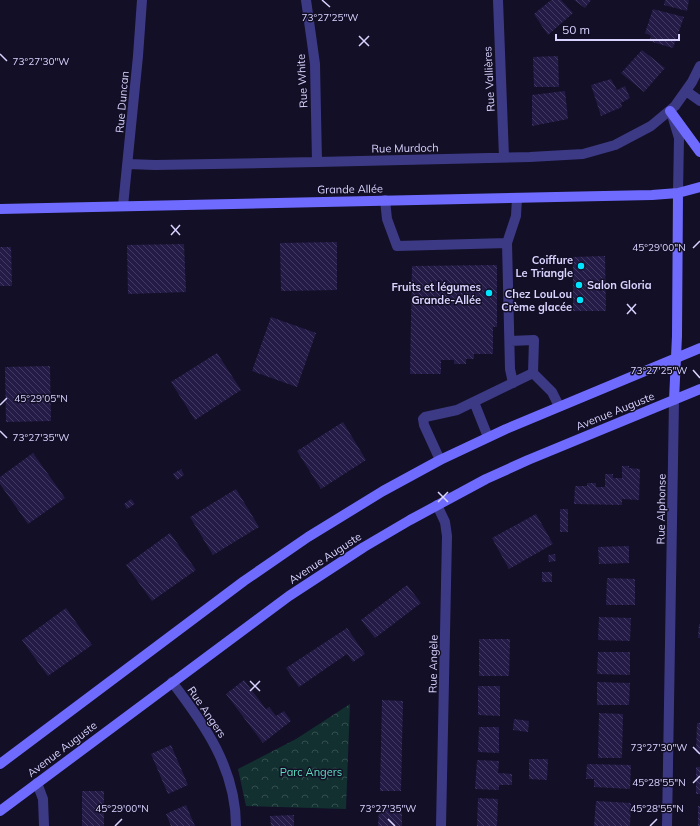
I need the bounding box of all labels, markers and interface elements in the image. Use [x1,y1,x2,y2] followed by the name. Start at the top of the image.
[302,11,358,24] text: 73°27'25"W
[556,16,679,42] scale bar
[562,22,590,37] text: 50 m
[480,46,498,112] street label: Rue Vallières
[294,54,310,108] street label: Rue White
[13,55,69,68] text: 73°27'30"W
[112,70,132,134] street label: Rue Duncan
[371,140,439,156] street label: Rue Murdoch
[317,181,383,197] street label: Grande Allée
[632,241,686,254] text: 45°29'00"N
[516,253,573,280] place label: Coiffure Le Triangle
[576,261,586,271] marker: Coiffure Le Triangle
[587,278,652,292] place label: Salon Gloria
[391,280,481,307] place label: Fruits et légumes Grande-Allée
[574,280,584,290] marker: Salon Gloria
[501,287,572,314] place label: Chez LouLou Crème glacée
[484,288,494,298] marker: Fruits et légumes Grande-Allée
[575,295,585,305] marker: Chez LouLou Crème glacée
[631,364,687,377] text: 73°27'25"W
[574,389,656,433] street label: Avenue Auguste
[14,392,68,405] text: 45°29'05"N
[13,431,69,444] text: 73°27'35"W
[653,474,669,544] street label: Rue Alphonse
[286,529,364,587] street label: Avenue Auguste
[425,635,441,693] street label: Rue Angèle
[185,683,229,741] street label: Rue Angers
[24,718,100,780] street label: Avenue Auguste
[631,741,687,754] text: 73°27'30"W
[280,765,342,779] park label: Parc Angers
[632,776,686,789] text: 45°28'55"N
[95,802,149,815] text: 45°29'00"N
[360,802,416,815] text: 73°27'35"W
[630,802,684,815] text: 45°28'55"N

